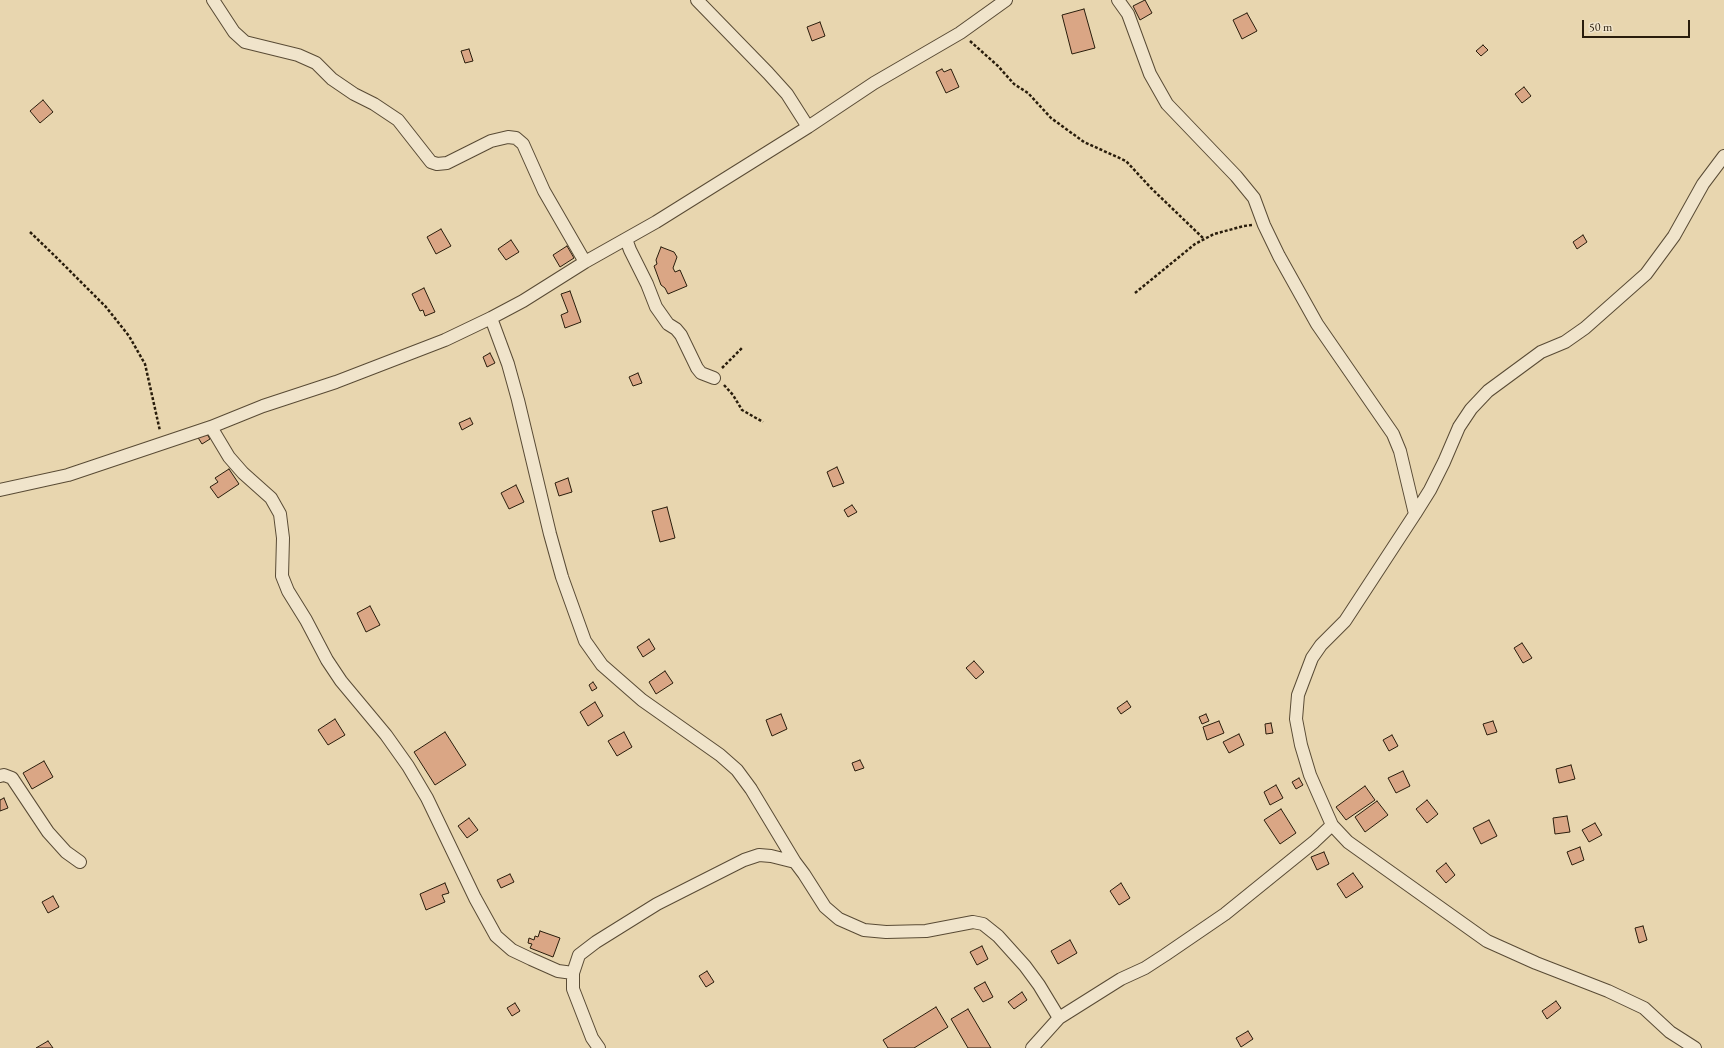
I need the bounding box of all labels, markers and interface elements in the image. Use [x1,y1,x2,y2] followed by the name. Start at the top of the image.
[1584,12,1692,38] scale bar
[1589,19,1612,35] text: 50 m

